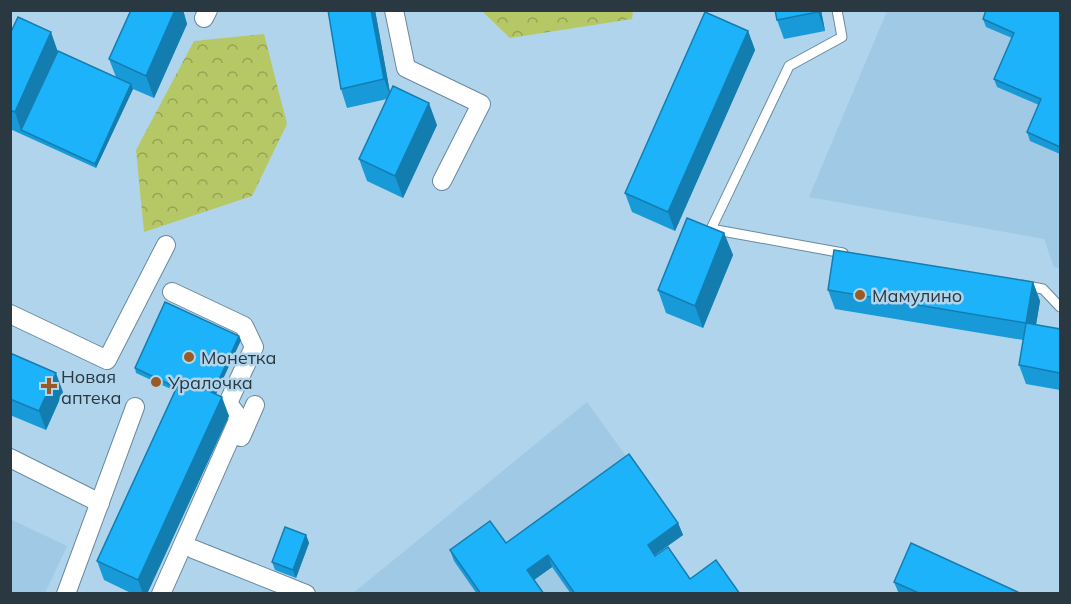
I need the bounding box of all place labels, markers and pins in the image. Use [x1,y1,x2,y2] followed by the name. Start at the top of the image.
[872,284,962,307] place label: Мамулино
[853,288,867,302] marker: Мамулино
[201,346,277,369] place label: Монетка
[182,350,196,364] marker: Монетка
[61,365,121,409] place label: Новая аптека
[167,371,253,394] place label: Уралочка
[149,375,163,389] marker: Уралочка
[42,379,56,393] marker: Новая аптека

